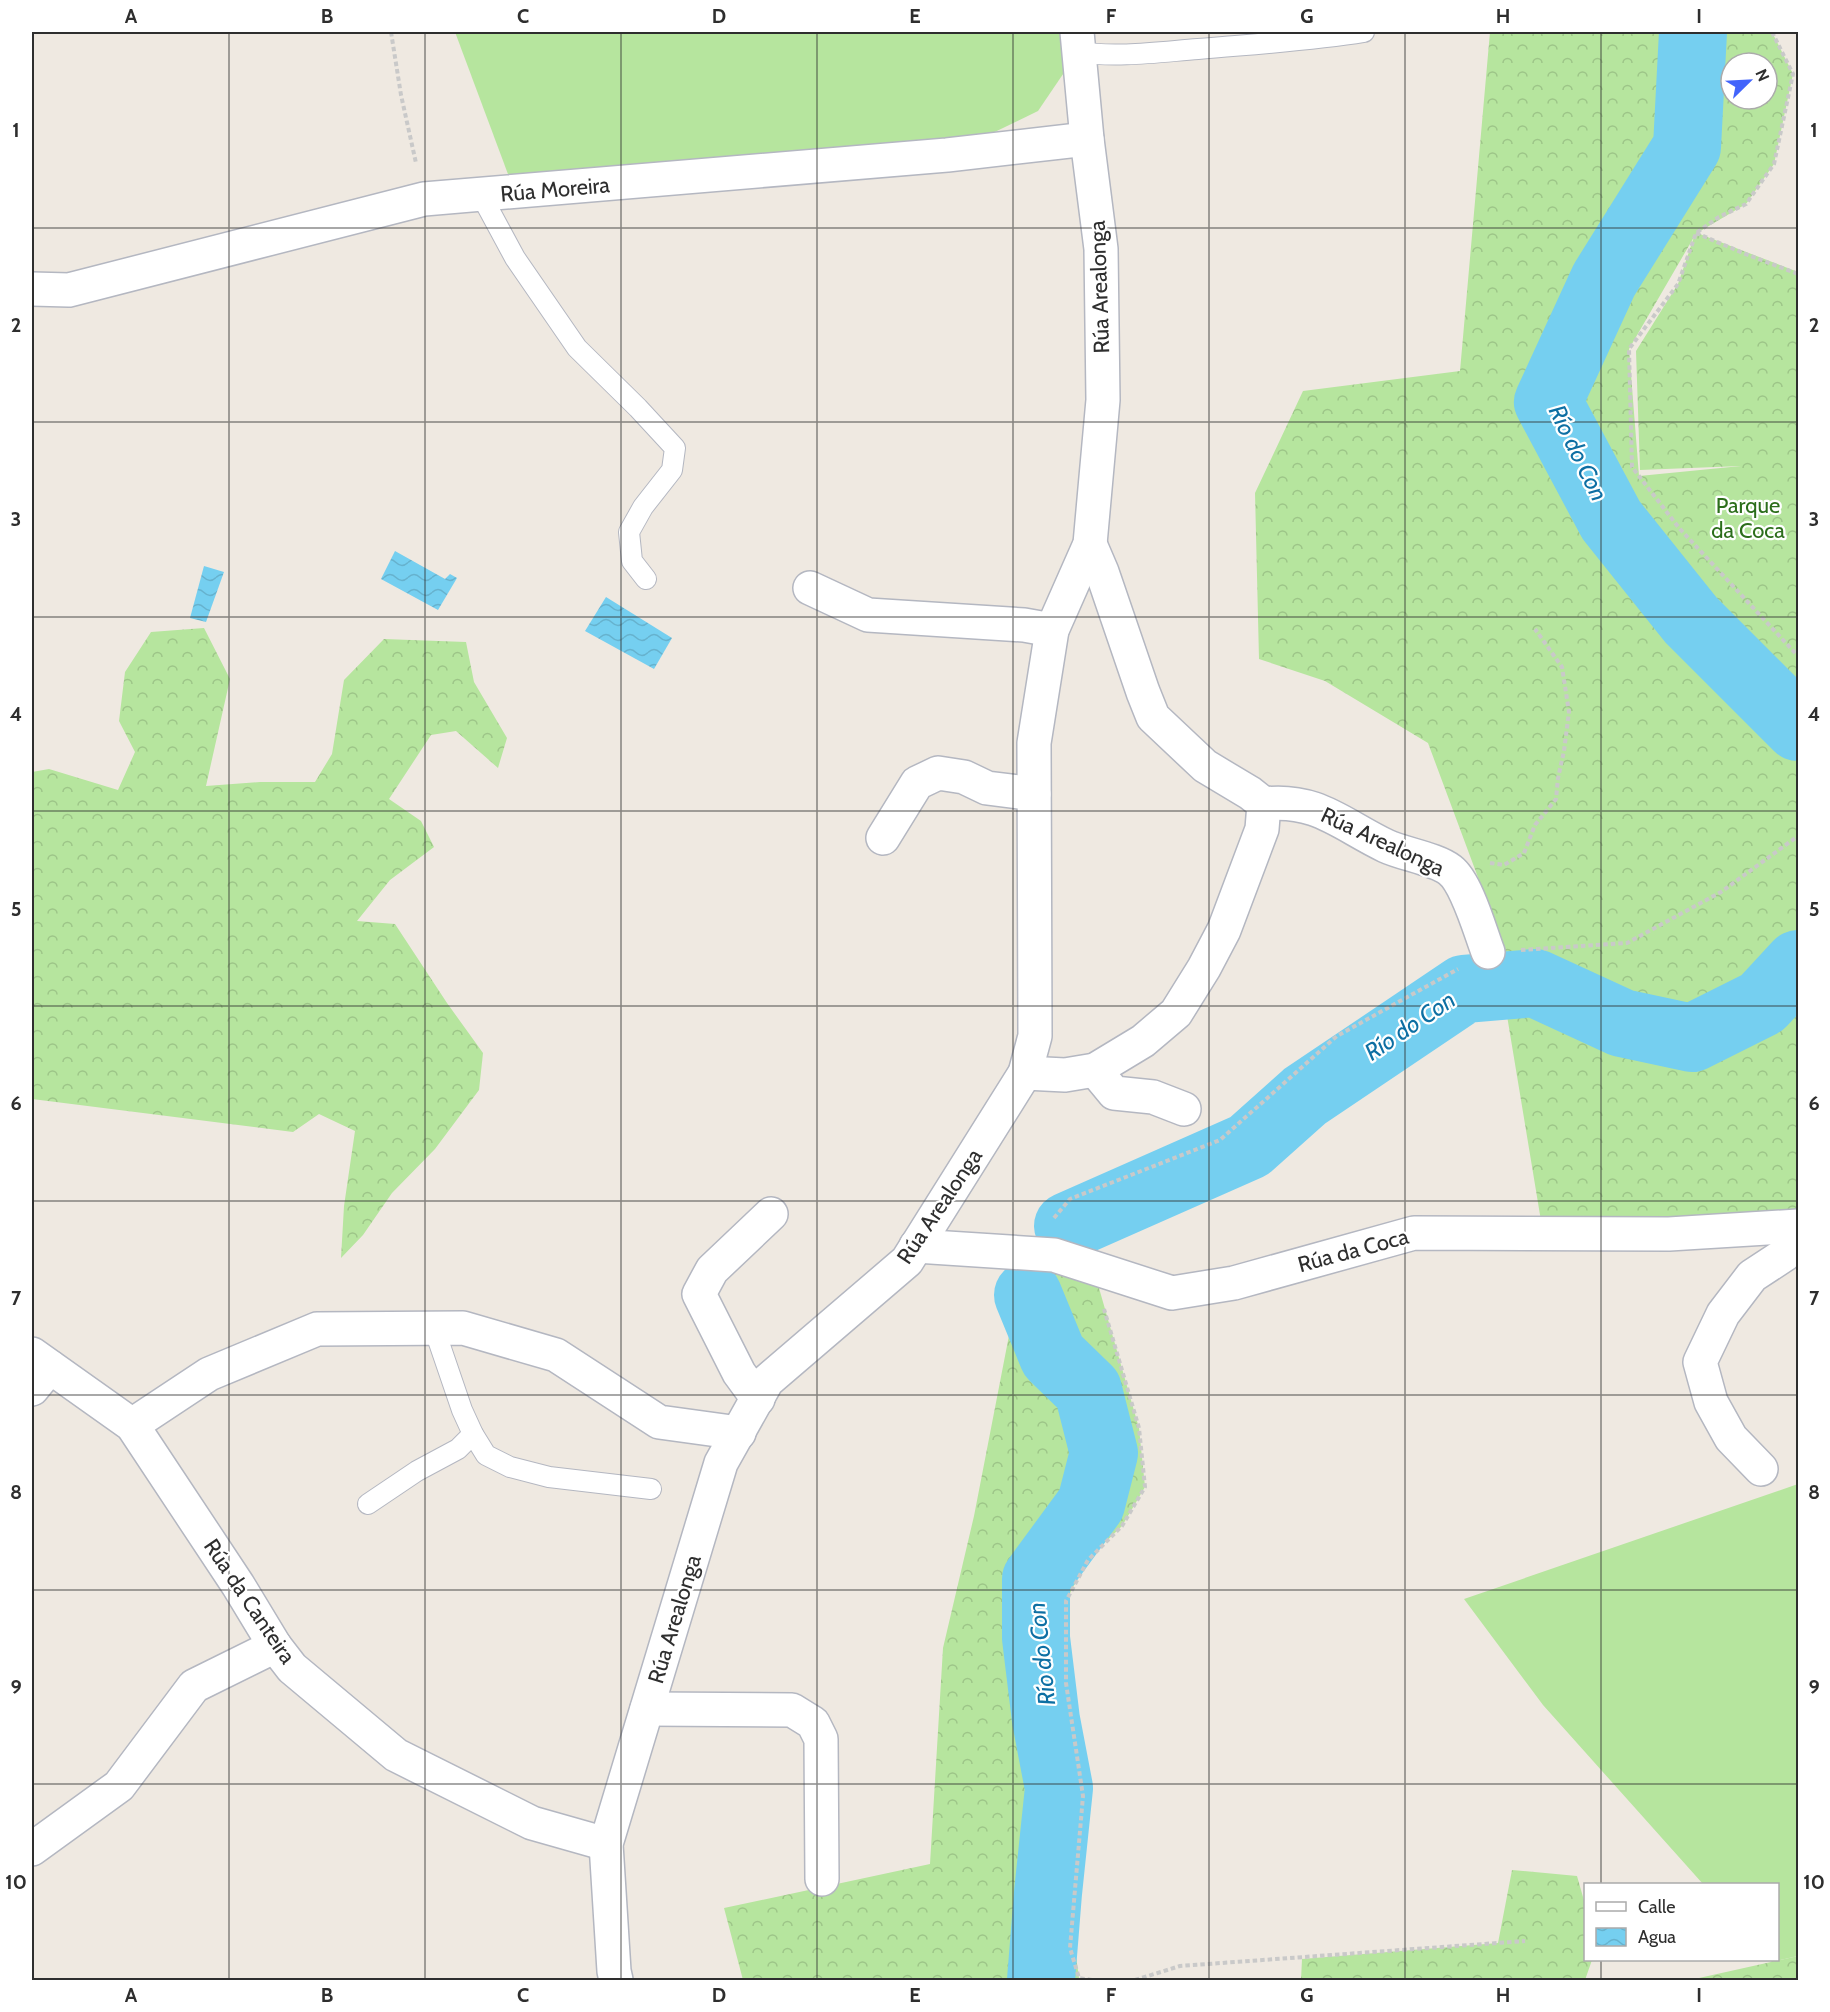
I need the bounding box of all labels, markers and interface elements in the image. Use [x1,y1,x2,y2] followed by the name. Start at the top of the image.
[125,4,138,28] text: A
[321,4,333,28] text: B
[517,4,529,28] text: C
[712,4,726,28] text: D
[909,4,921,28] text: E
[1106,4,1117,28] text: F
[1300,4,1314,28] text: G
[1496,4,1510,28] text: H
[1696,4,1702,28] text: I
[1719,51,1779,111] north arrow
[1751,66,1773,84] text: N
[12,118,20,142] text: 1
[1810,118,1818,142] text: 1
[499,171,611,208] street label: Rúa Moreira
[1084,220,1115,354] street label: Rúa Arealonga
[11,313,21,337] text: 2
[1809,313,1819,337] text: 2
[1543,400,1614,506] water label: Río do Con
[1711,492,1785,544] park label: Parque da Coca
[11,507,21,531] text: 3
[1809,507,1819,531] text: 3
[10,702,22,726] text: 4
[1808,702,1820,726] text: 4
[1317,801,1449,882] street label: Rúa Arealonga
[11,897,21,921] text: 5
[1809,897,1819,921] text: 5
[1359,985,1461,1066] water label: Río do Con
[10,1091,22,1115] text: 6
[1808,1091,1820,1115] text: 6
[891,1143,988,1269] street label: Rúa Arealonga
[1295,1223,1412,1278] street label: Rúa da Coca
[11,1286,22,1310] text: 7
[1809,1286,1820,1310] text: 7
[10,1480,22,1504] text: 8
[1808,1480,1820,1504] text: 8
[198,1534,301,1669] street label: Rúa da Canteira
[642,1551,707,1687] street label: Rúa Arealonga
[1022,1601,1061,1707] water label: Río do Con
[10,1675,22,1699] text: 9
[1808,1675,1820,1699] text: 9
[5,1870,27,1894] text: 10
[1803,1870,1825,1894] text: 10
[1584,1883,1779,1961] legend
[1638,1896,1675,1918] text: Calle
[1638,1926,1676,1948] text: Agua
[125,1983,138,2007] text: A
[321,1983,333,2007] text: B
[517,1983,529,2007] text: C
[712,1983,726,2007] text: D
[909,1983,921,2007] text: E
[1106,1983,1117,2007] text: F
[1300,1983,1314,2007] text: G
[1496,1983,1510,2007] text: H
[1696,1983,1702,2007] text: I

